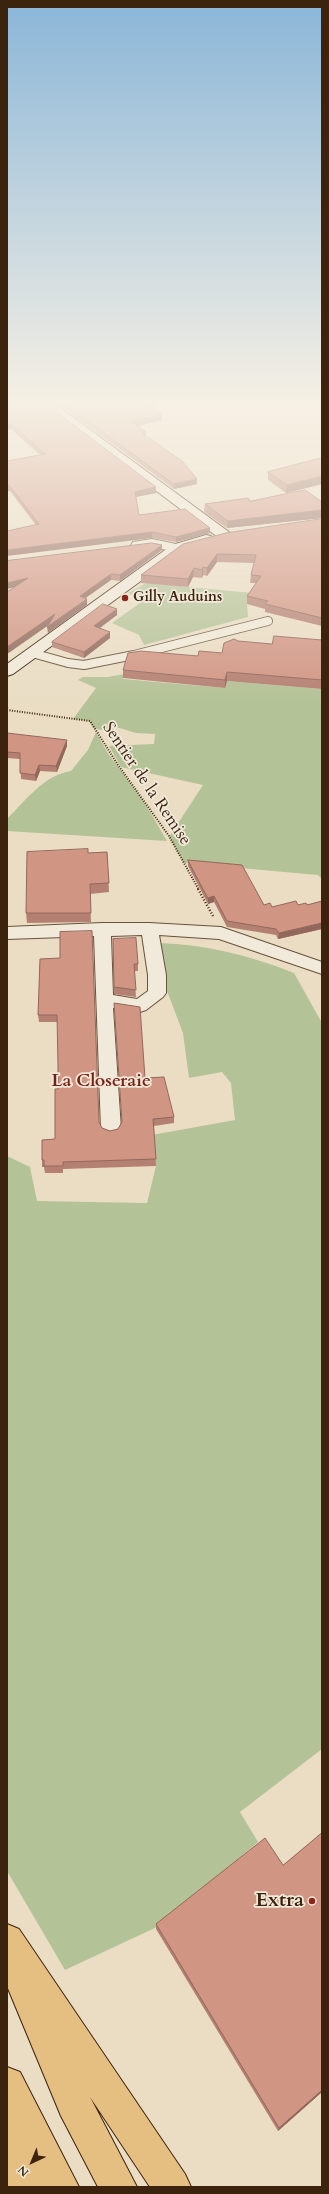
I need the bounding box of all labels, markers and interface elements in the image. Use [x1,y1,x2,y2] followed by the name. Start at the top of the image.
[133,590,222,606] place label: Gilly Auduins
[120,593,130,603] marker: Gilly Auduins
[97,719,195,849] street label: Sentier de la Remise
[51,1071,151,1093] district label: La Closeraie
[255,1889,304,1913] place label: Extra
[307,1896,317,1906] marker: Extra
[12,2142,52,2182] north arrow
[15,2162,32,2180] text: N

